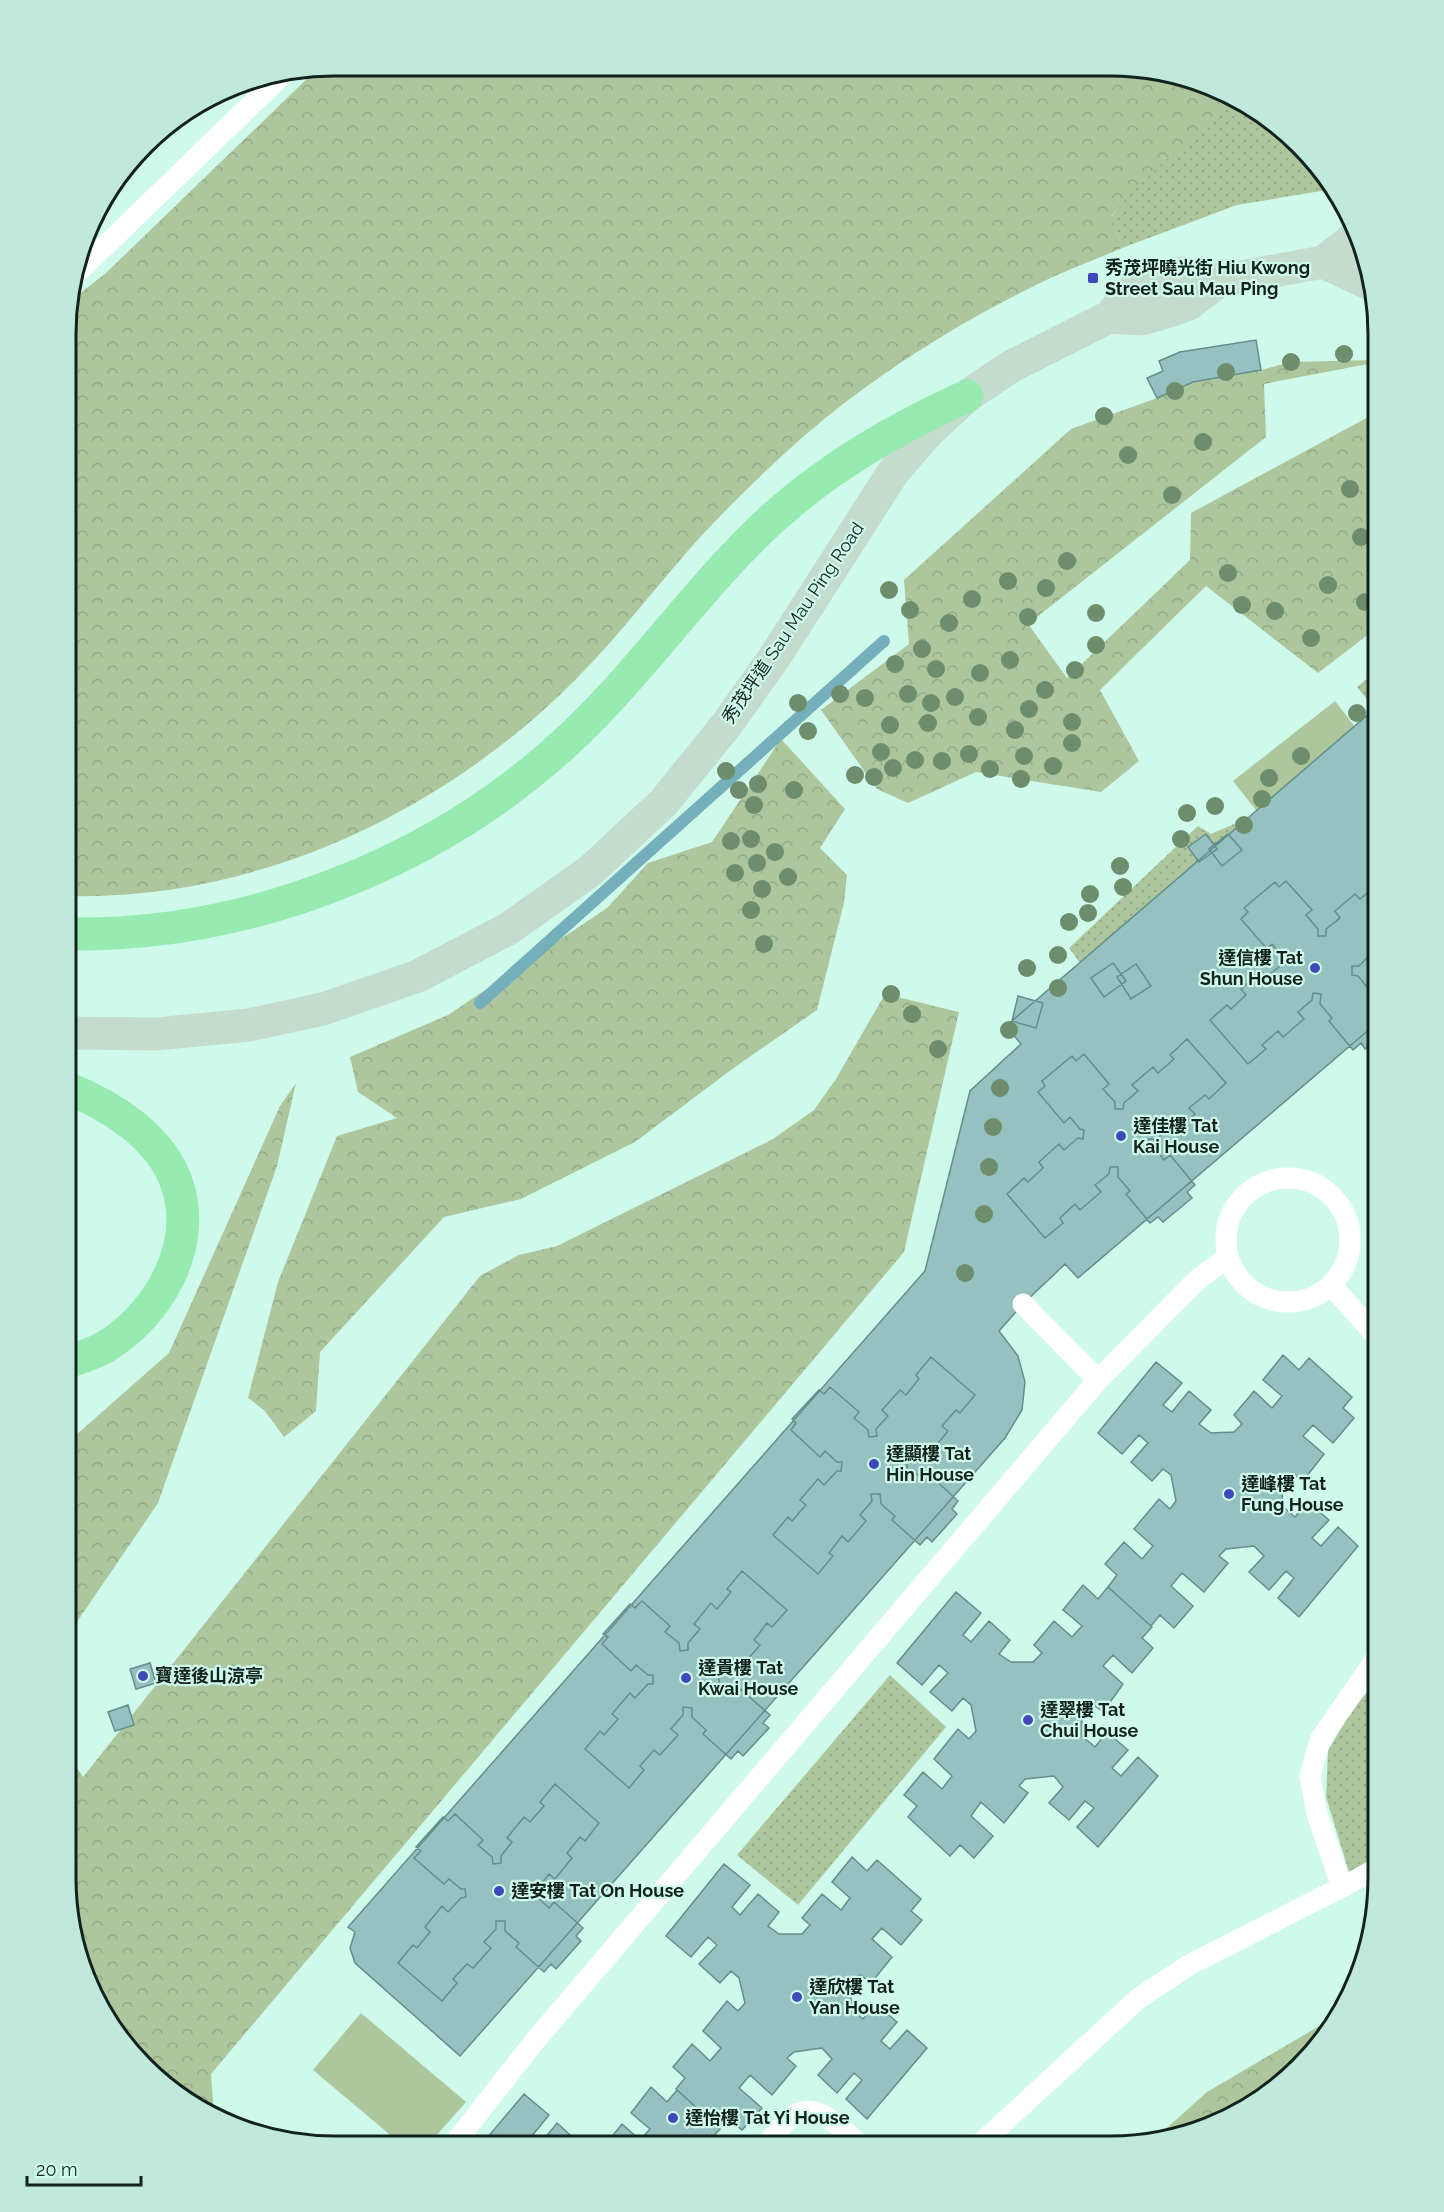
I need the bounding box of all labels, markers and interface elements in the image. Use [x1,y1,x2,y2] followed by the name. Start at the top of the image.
[1105,257,1310,299] place label: 秀茂坪曉光街 Hiu Kwong Street Sau Mau Ping
[1086,271,1100,285] marker: 秀茂坪曉光街 Hiu Kwong Street Sau Mau Ping
[717,518,868,727] street label: 秀茂坪道 Sau Mau Ping Road
[1200,947,1303,989] place label: 達信樓 Tat Shun House
[1308,961,1322,975] marker: 達信樓 Tat Shun House
[1133,1115,1219,1157] place label: 達佳樓 Tat Kai House
[1114,1129,1128,1143] marker: 達佳樓 Tat Kai House
[886,1443,974,1485] place label: 達顯樓 Tat Hin House
[867,1457,881,1471] marker: 達顯樓 Tat Hin House
[1241,1473,1344,1515] place label: 達峰樓 Tat Fung House
[1222,1487,1236,1501] marker: 達峰樓 Tat Fung House
[698,1657,799,1699] place label: 達貴樓 Tat Kwai House
[155,1665,263,1686] place label: 寶達後山涼亭
[136,1669,150,1683] marker: 寶達後山涼亭
[679,1671,693,1685] marker: 達貴樓 Tat Kwai House
[1040,1699,1138,1741] place label: 達翠樓 Tat Chui House
[1021,1713,1035,1727] marker: 達翠樓 Tat Chui House
[511,1880,684,1901] place label: 達安樓 Tat On House
[492,1884,506,1898] marker: 達安樓 Tat On House
[809,1976,900,2018] place label: 達欣樓 Tat Yan House
[790,1990,804,2004] marker: 達欣樓 Tat Yan House
[685,2107,850,2128] place label: 達怡樓 Tat Yi House
[666,2111,680,2125] marker: 達怡樓 Tat Yi House
[27,2149,141,2187] scale bar
[36,2159,78,2180] text: 20 m

